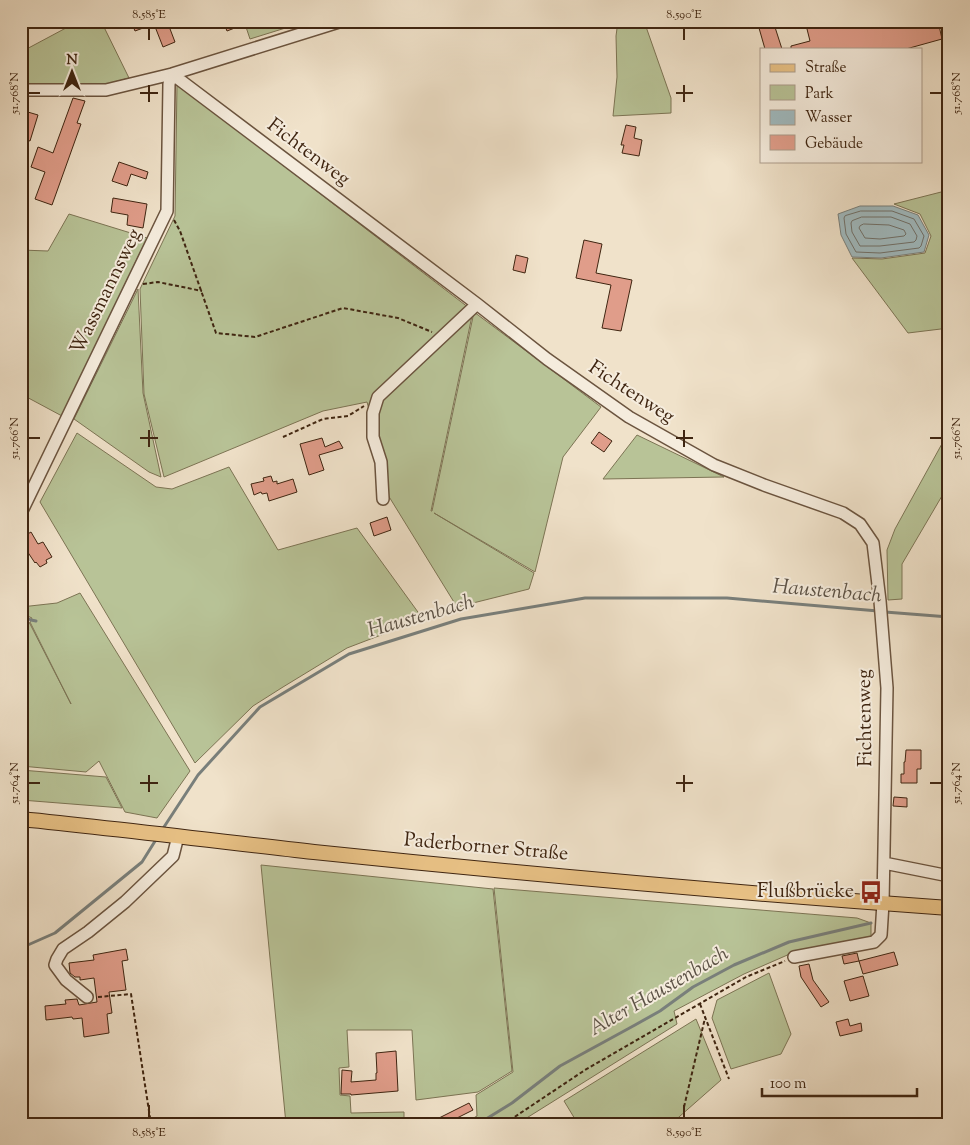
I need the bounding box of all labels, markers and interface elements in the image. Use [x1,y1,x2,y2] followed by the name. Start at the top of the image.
[132,6,166,24] text: 8.585°E
[666,6,702,24] text: 8.590°E
[48,48,98,98] north arrow
[760,48,922,162] legend
[66,51,78,71] text: N
[805,58,847,79] text: Straße
[6,72,24,115] text: 51.768°N
[948,72,966,115] text: 51.768°N
[805,84,834,105] text: Park
[805,108,852,129] text: Wasser
[260,112,356,194] street label: Fichtenweg
[805,134,863,155] text: Gebäude
[64,224,150,360] street label: Wassmannsweg
[582,354,680,432] street label: Fichtenweg
[6,417,24,460] text: 51.766°N
[948,417,966,460] text: 51.766°N
[771,572,883,612] water label: Haustenbach
[364,588,478,646] water label: Haustenbach
[851,669,881,767] street label: Fichtenweg
[6,762,24,805] text: 51.764°N
[948,762,966,805] text: 51.764°N
[403,826,569,870] street label: Paderborner Straße
[757,878,854,907] place label: Flußbrücke
[858,879,884,905] bus stop icon: Flußbrücke
[583,940,735,1044] water label: Alter Haustenbach
[762,1065,918,1097] scale bar
[770,1074,807,1095] text: 100 m
[132,1124,166,1142] text: 8.585°E
[666,1124,702,1142] text: 8.590°E

